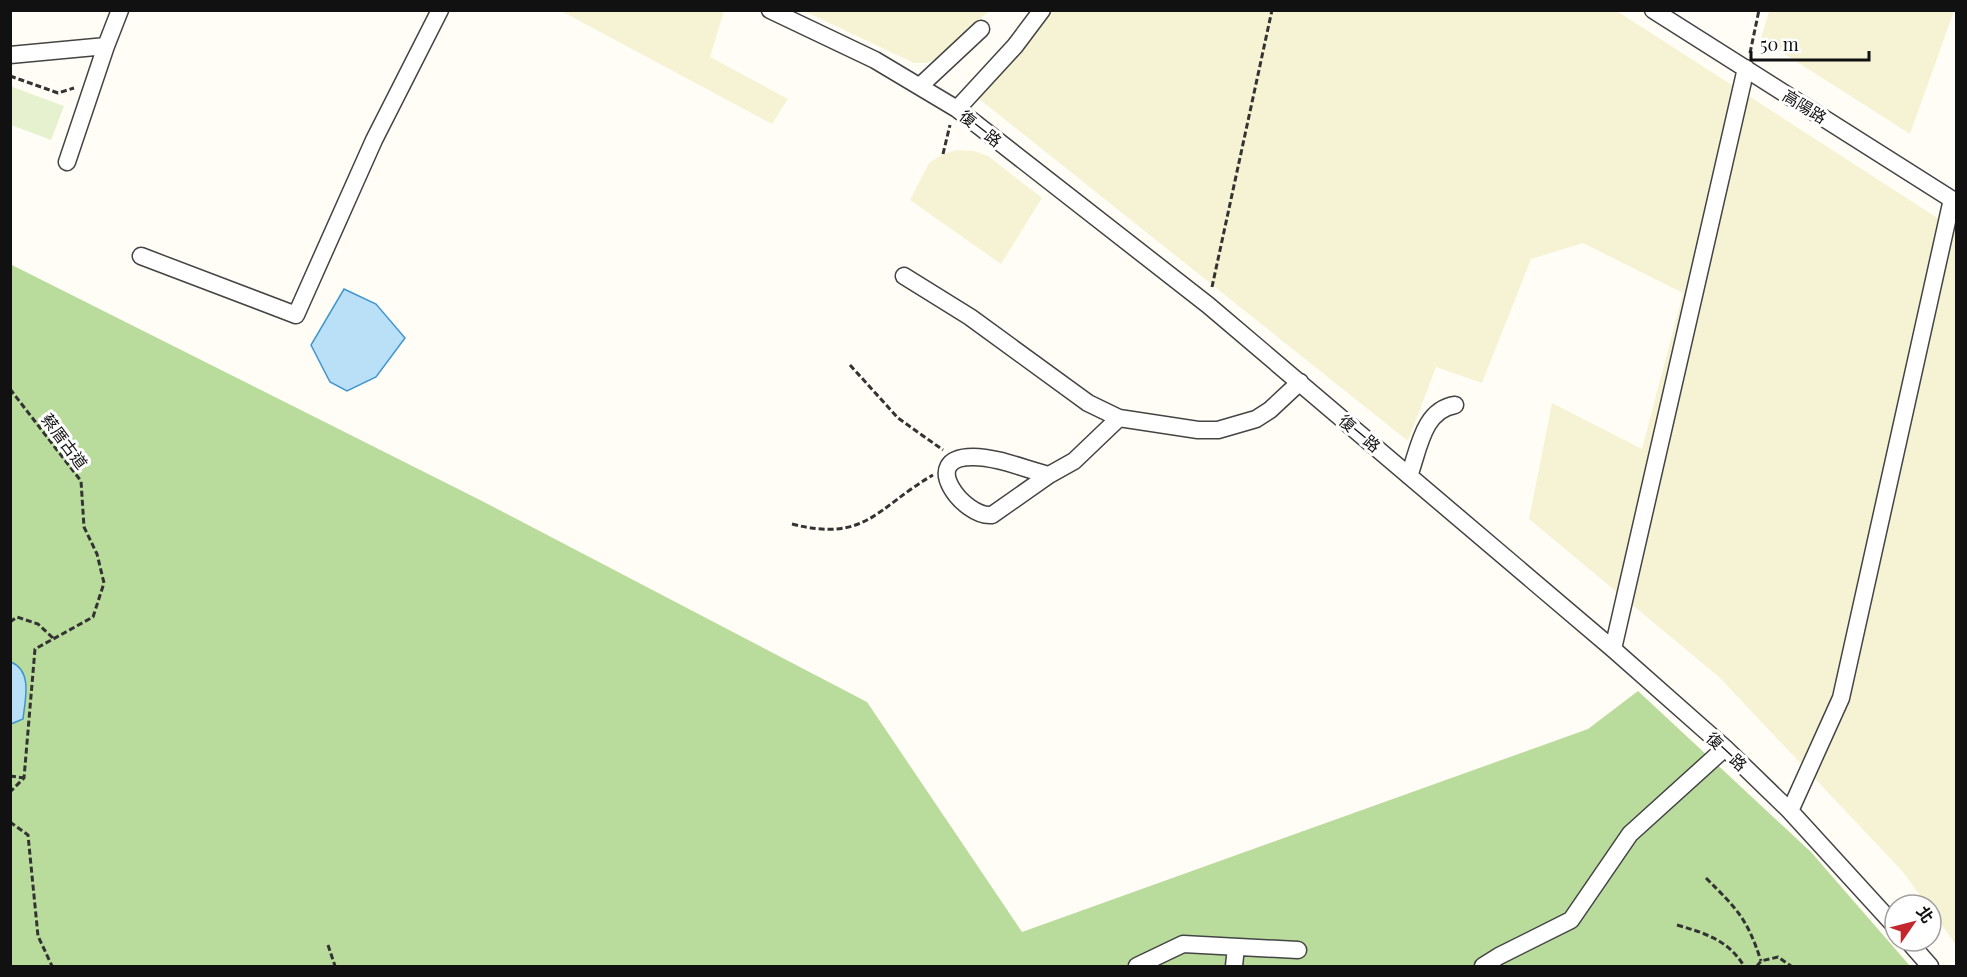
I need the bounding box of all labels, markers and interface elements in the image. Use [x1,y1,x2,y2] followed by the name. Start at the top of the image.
[1751,24,1870,62] scale bar
[1760,32,1799,56] text: 50 m
[1779,84,1831,128] street label: 高陽路
[956,105,1006,151] street label: 復一路
[37,409,93,473] street label: 蔡厝古道
[1335,410,1385,456] street label: 復一路
[1702,727,1752,775] street label: 復一路
[1883,893,1943,953] north arrow
[1913,902,1939,927] text: 北

